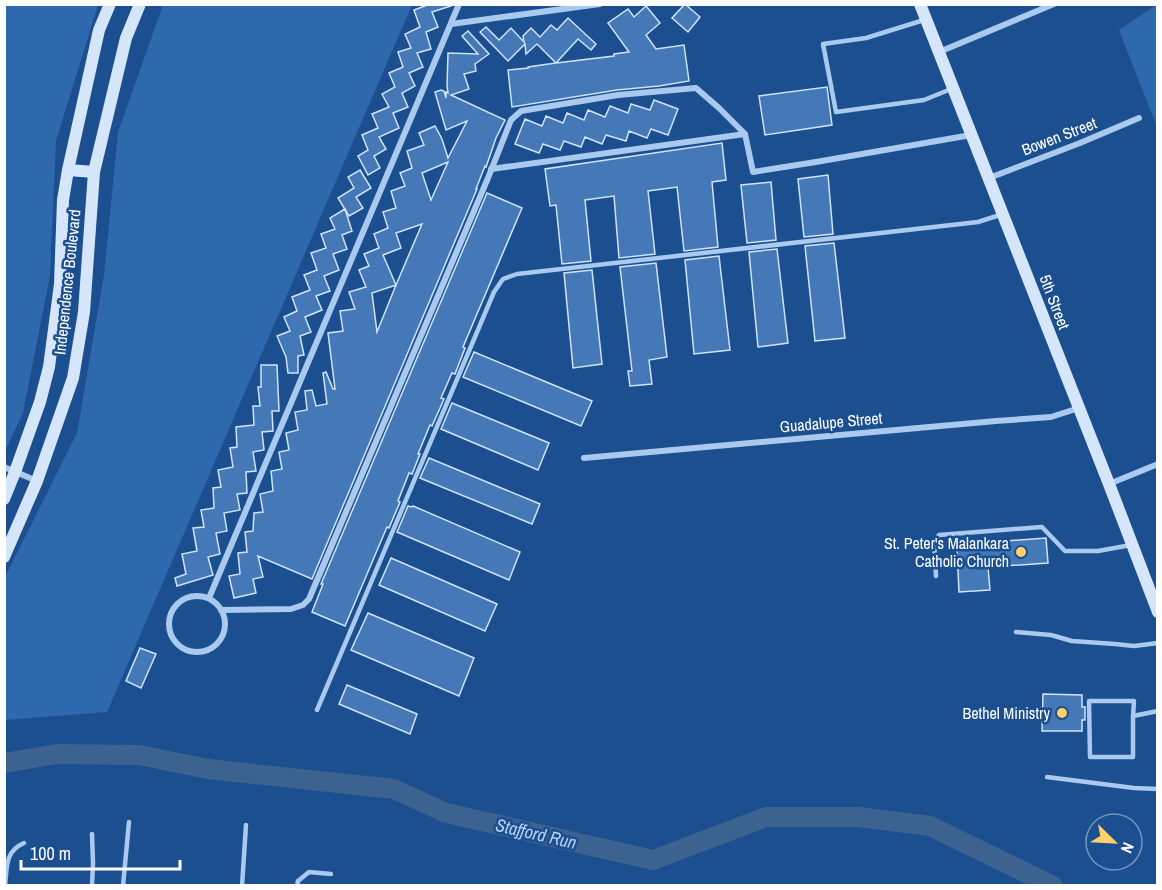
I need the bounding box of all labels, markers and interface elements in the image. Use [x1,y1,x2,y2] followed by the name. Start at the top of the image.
[1018,111,1100,160] street label: Bowen Street
[48,208,86,356] street label: Independence Boulevard
[1035,271,1076,333] street label: 5th Street
[779,407,884,437] street label: Guadalupe Street
[884,532,1010,572] place label: St. Peter's Malankara Catholic Church
[1014,545,1028,559] marker: St. Peter's Malankara Catholic Church
[962,702,1050,724] place label: Bethel Ministry
[1055,706,1069,720] marker: Bethel Ministry
[493,812,579,855] water label: Stafford Run
[1084,812,1144,872] north arrow
[21,833,180,871] scale bar
[1116,839,1140,857] text: N
[30,841,71,866] text: 100 m

